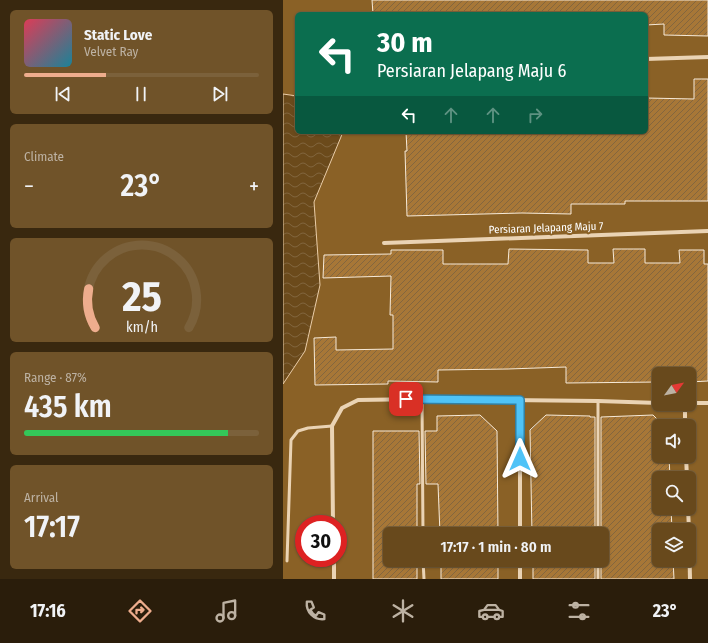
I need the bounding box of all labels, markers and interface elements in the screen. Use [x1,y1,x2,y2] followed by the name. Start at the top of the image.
[84,26,152,44] text: Static Love
[377,26,433,59] text: 30 m
[311,28,363,80] icon: left
[84,44,138,59] text: Velvet Ray
[377,60,566,82] text: Persiaran Jelapang Maju 6
[52,83,74,105] icon: previous
[130,83,152,105] icon: pause
[209,83,231,105] icon: next
[398,104,420,126] icon: left
[440,104,462,126] icon: ahead
[482,104,504,126] icon: ahead
[524,104,546,126] icon: right
[24,149,64,164] text: Climate
[121,168,162,204] text: 23°
[24,173,34,200] text: −
[249,173,259,200] text: +
[488,219,604,236] street label: Persiaran Jelapang Maju 7
[121,271,161,321] text: 25
[126,318,157,335] text: km/h
[652,367,696,411] north arrow
[652,367,696,567] map controls
[24,370,87,385] text: Range · 87%
[389,382,423,416] pin
[395,388,417,410] icon: arrive
[24,389,112,425] text: 435 km
[652,419,696,463] button: sound
[499,438,541,480] position arrow
[652,471,696,515] button: search
[24,490,58,505] text: Arrival
[24,509,80,545] text: 17:17
[295,515,347,567] speed limit sign: 30
[652,523,696,567] button: layers
[441,538,551,556] text: 17:17 · 1 min · 80 m
[126,597,154,625] icon: directions
[213,597,241,625] icon: music
[301,597,329,625] icon: phone
[389,597,417,625] icon: climate
[477,597,505,625] icon: car
[565,597,593,625] icon: filters
[30,600,66,622] text: 17:16
[653,600,678,622] text: 23°

